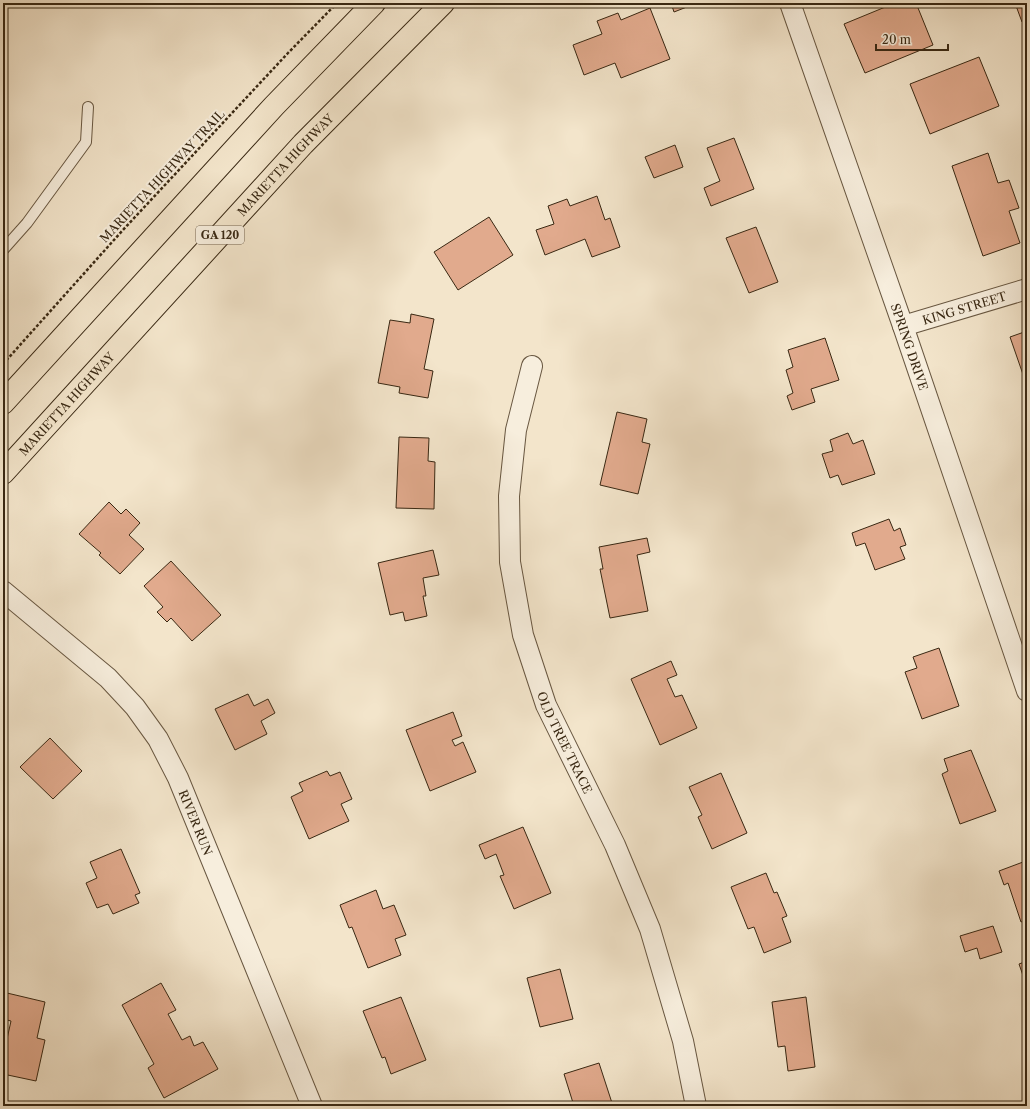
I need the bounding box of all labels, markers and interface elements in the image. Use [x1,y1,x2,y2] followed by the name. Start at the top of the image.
[876,26,948,52] scale bar
[882,32,911,47] text: 20 m
[96,106,228,245] street label: MARIETTA HIGHWAY TRAIL
[234,110,337,219] street label: MARIETTA HIGHWAY
[196,226,244,244] road number: GA 120
[920,288,1008,327] street label: KING STREET
[888,301,932,392] street label: SPRING DRIVE
[15,348,118,458] street label: MARIETTA HIGHWAY
[535,689,596,796] street label: OLD TREE TRACE
[176,787,216,857] street label: RIVER RUN

